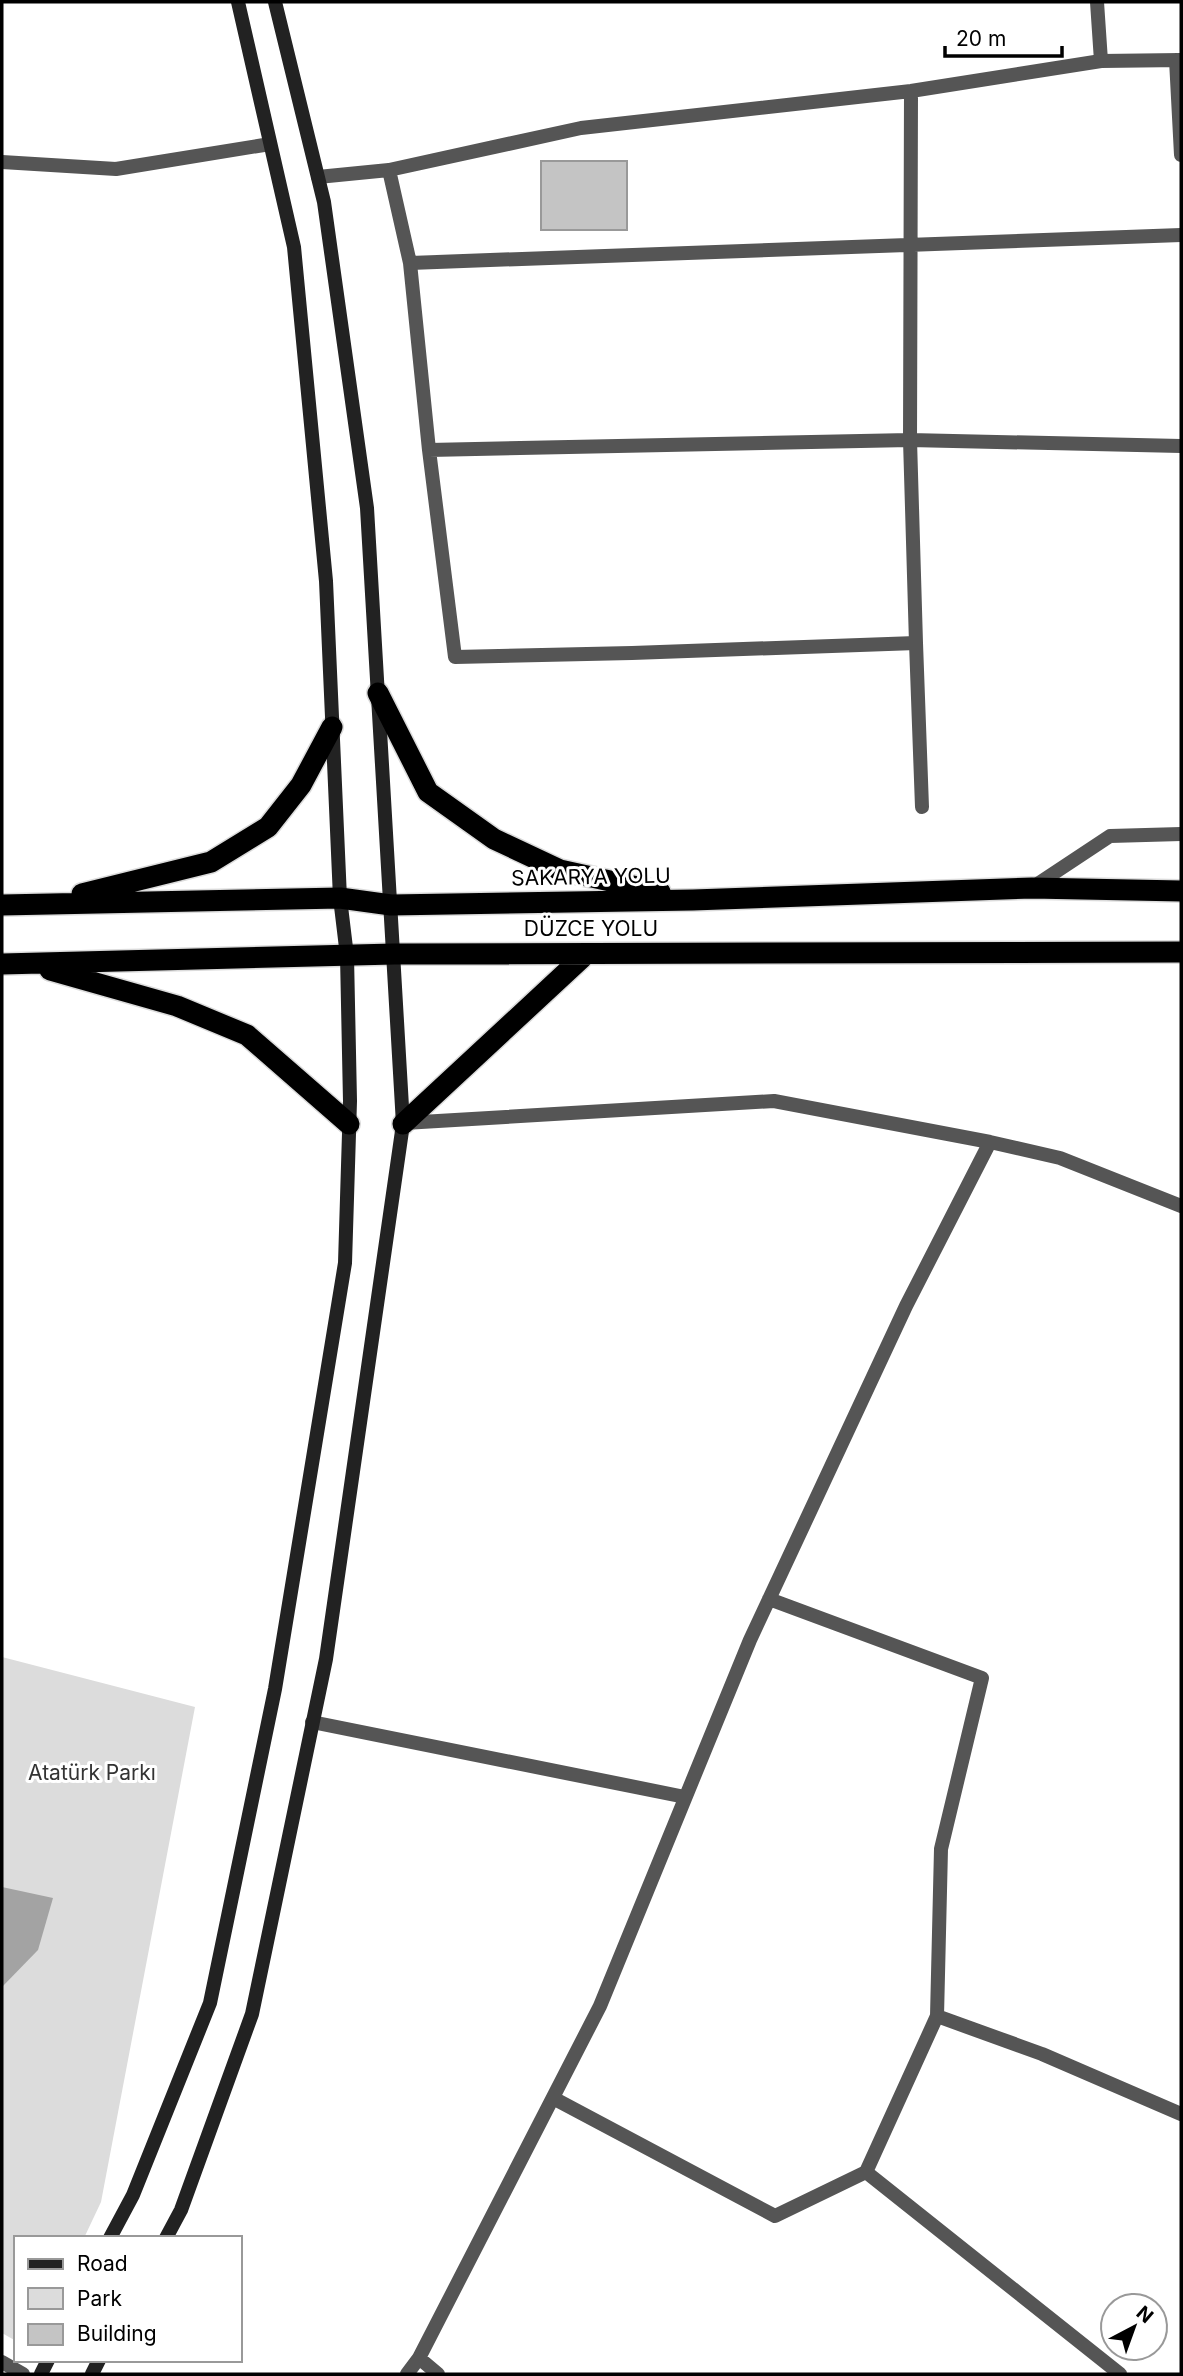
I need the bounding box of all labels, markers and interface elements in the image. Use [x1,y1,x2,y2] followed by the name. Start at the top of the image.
[945,14,1062,58] scale bar
[956,26,1006,51] text: 20 m
[511,863,671,890] street label: SAKARYA YOLU
[524,915,658,941] street label: DÜZCE YOLU
[28,1760,156,1785] park label: Atatürk Parkı
[14,2236,242,2362] legend
[77,2251,128,2276] text: Road
[77,2286,122,2311] text: Park
[1099,2292,1169,2362] north arrow
[1132,2301,1158,2328] text: N
[77,2321,157,2346] text: Building

